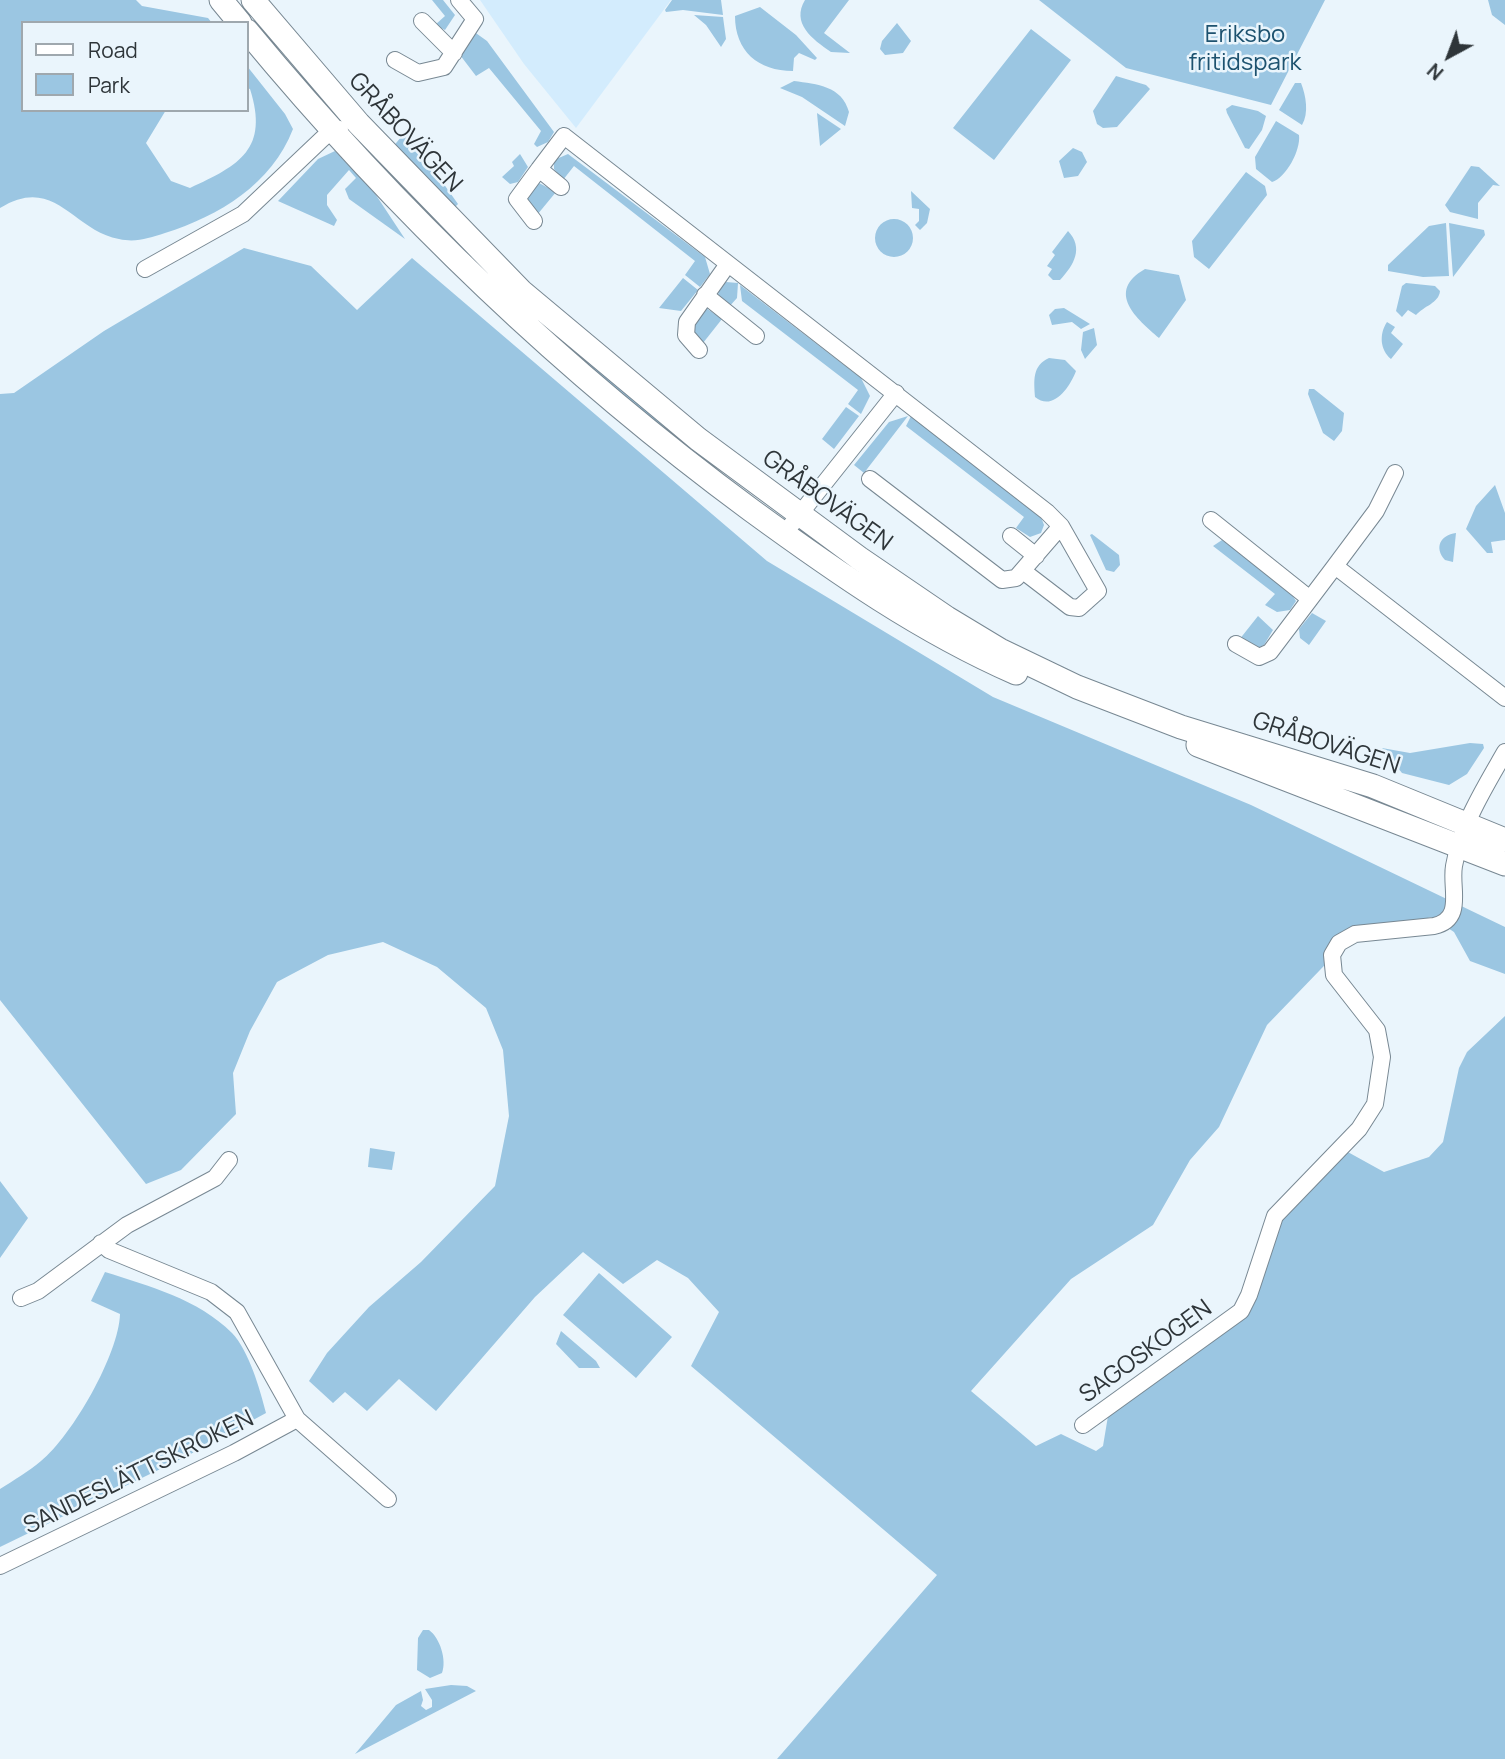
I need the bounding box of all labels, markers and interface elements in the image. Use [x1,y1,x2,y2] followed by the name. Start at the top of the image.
[21,21,248,112] legend
[1189,21,1301,77] park label: Eriksbo fritidspark
[1414,21,1484,91] north arrow
[88,36,138,64] text: Road
[1422,58,1449,86] text: N
[342,67,468,199] street label: GRÅBOVÄGEN
[88,71,130,99] text: Park
[757,444,897,558] street label: GRÅBOVÄGEN
[1249,707,1403,781] street label: GRÅBOVÄGEN
[1074,1294,1218,1410] street label: SAGOSKOGEN
[19,1405,259,1541] street label: SANDESLÄTTSKROKEN

